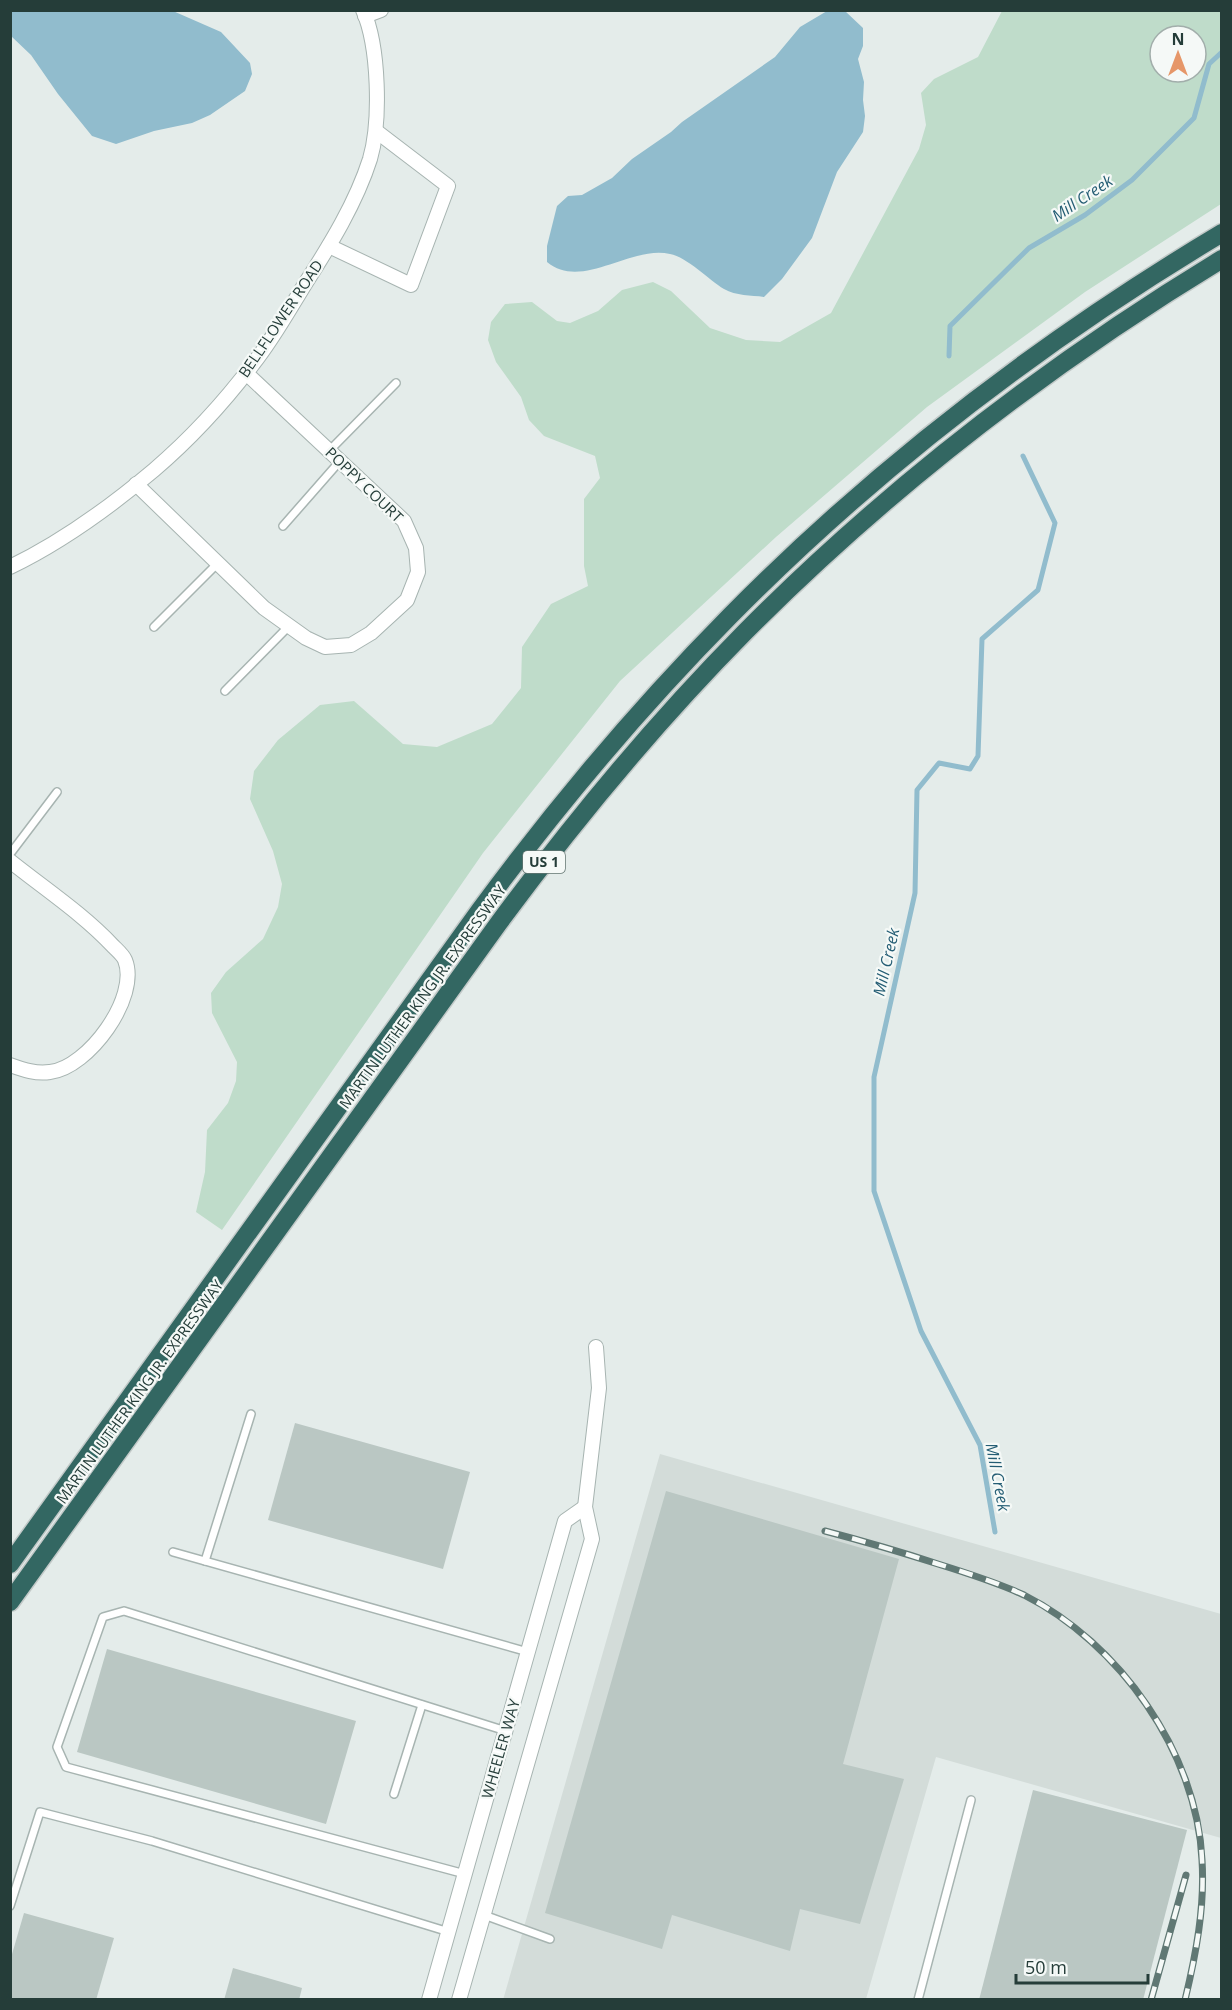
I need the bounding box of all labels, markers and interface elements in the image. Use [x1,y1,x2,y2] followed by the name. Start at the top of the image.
[1148,24,1208,84] north arrow
[1171,28,1185,50] text: N
[1047,169,1118,226] water label: Mill Creek
[233,256,327,381] street label: BELLFLOWER ROAD
[322,442,408,527] street label: POPPY COURT
[523,851,565,873] road number: US 1
[334,880,511,1112] street label: MARTIN LUTHER KING JR. EXPRESSWAY
[868,925,905,998] water label: Mill Creek
[51,1275,228,1507] street label: MARTIN LUTHER KING JR. EXPRESSWAY
[981,1441,1016,1514] water label: Mill Creek
[476,1696,524,1801] street label: WHEELER WAY
[1016,1947,1148,1985] scale bar
[1025,1955,1067,1979] text: 50 m

